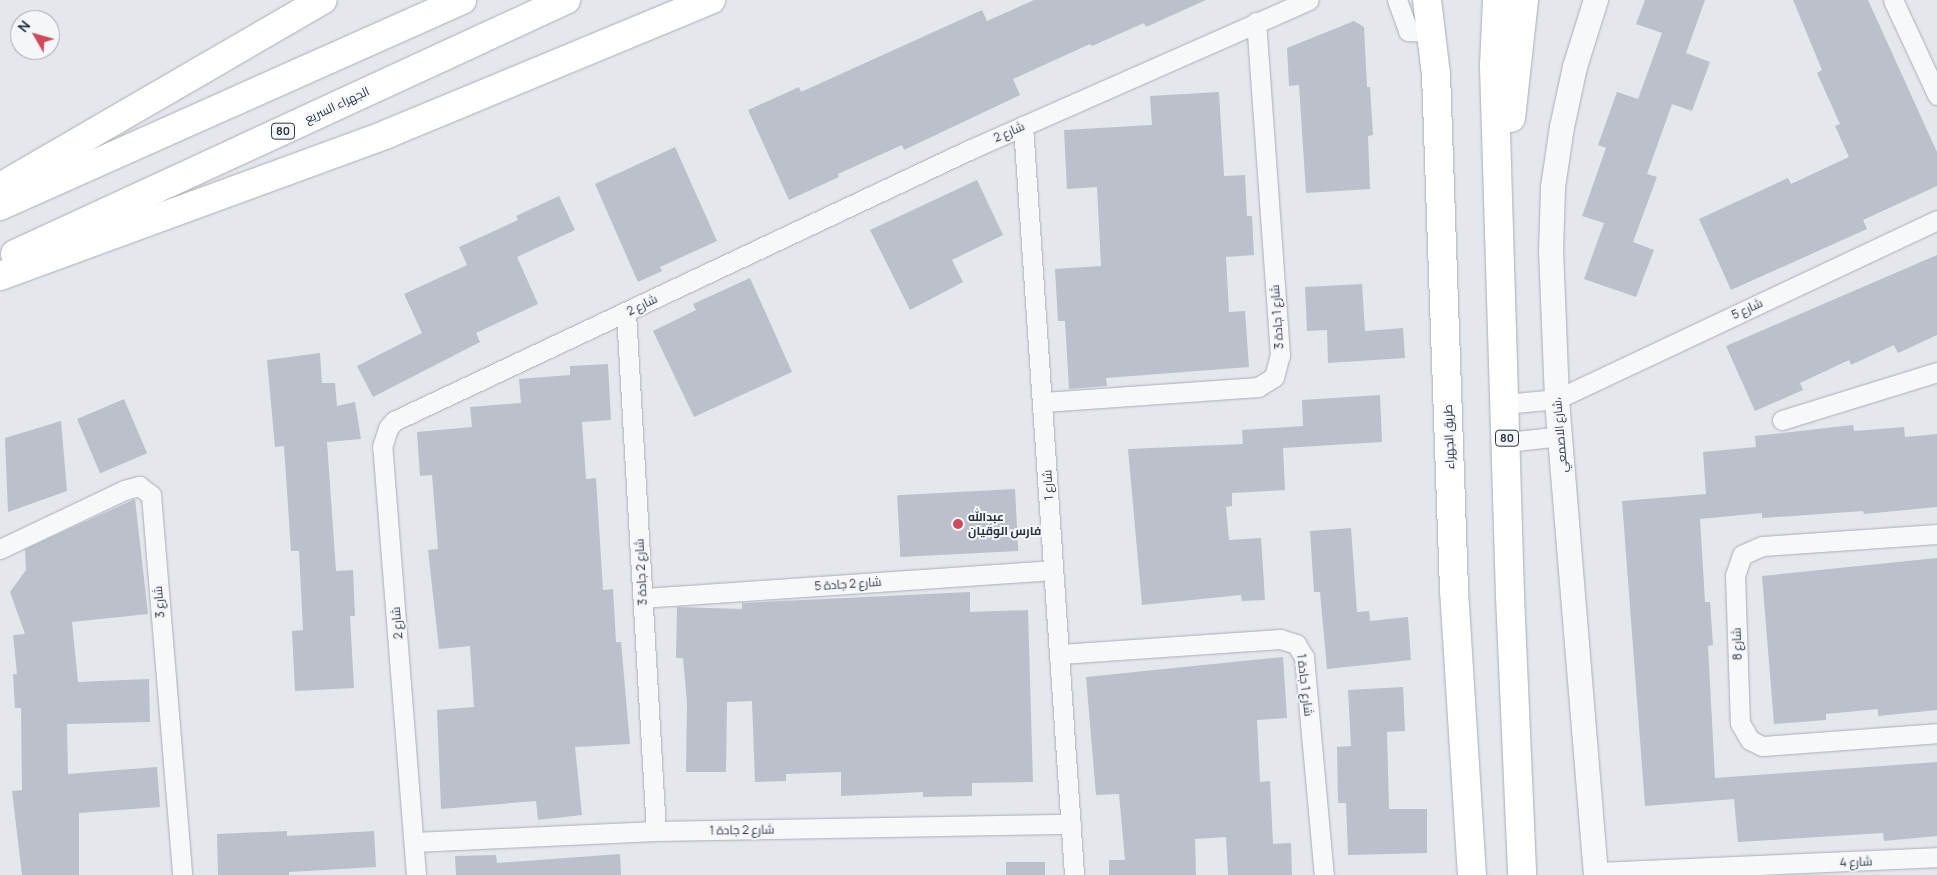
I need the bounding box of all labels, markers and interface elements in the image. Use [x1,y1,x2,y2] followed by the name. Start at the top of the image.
[10,10,60,60] north arrow
[13,16,34,36] text: N
[302,84,372,126] street label: الجهراء السريع
[991,119,1027,145] street label: شارع 2
[270,122,296,140] road number: 80
[1268,284,1286,350] street label: شارع 1 جادة 3
[624,291,660,319] street label: شارع 2
[1729,296,1765,322] street label: شارع 5
[1550,397,1570,473] street label: شارع الاصمعي،
[1441,404,1457,470] street label: طريق الجهراء
[1494,429,1520,446] road number: 80
[1040,469,1056,501] street label: شارع 1
[968,510,1041,538] place label: عبدالله فارس الوقيان
[952,518,964,530] marker: عبدالله فارس الوقيان
[632,538,650,606] street label: شارع 2 جادة 3
[814,574,882,594] street label: شارع 2 جادة 5
[150,585,168,619] street label: شارع 3
[388,606,406,640] street label: شارع 2
[1729,627,1745,661] street label: شارع 8
[1294,653,1316,717] street label: شارع 1 جادة 1
[709,822,775,838] street label: شارع 2 جادة 1
[1839,854,1873,870] street label: شارع 4

